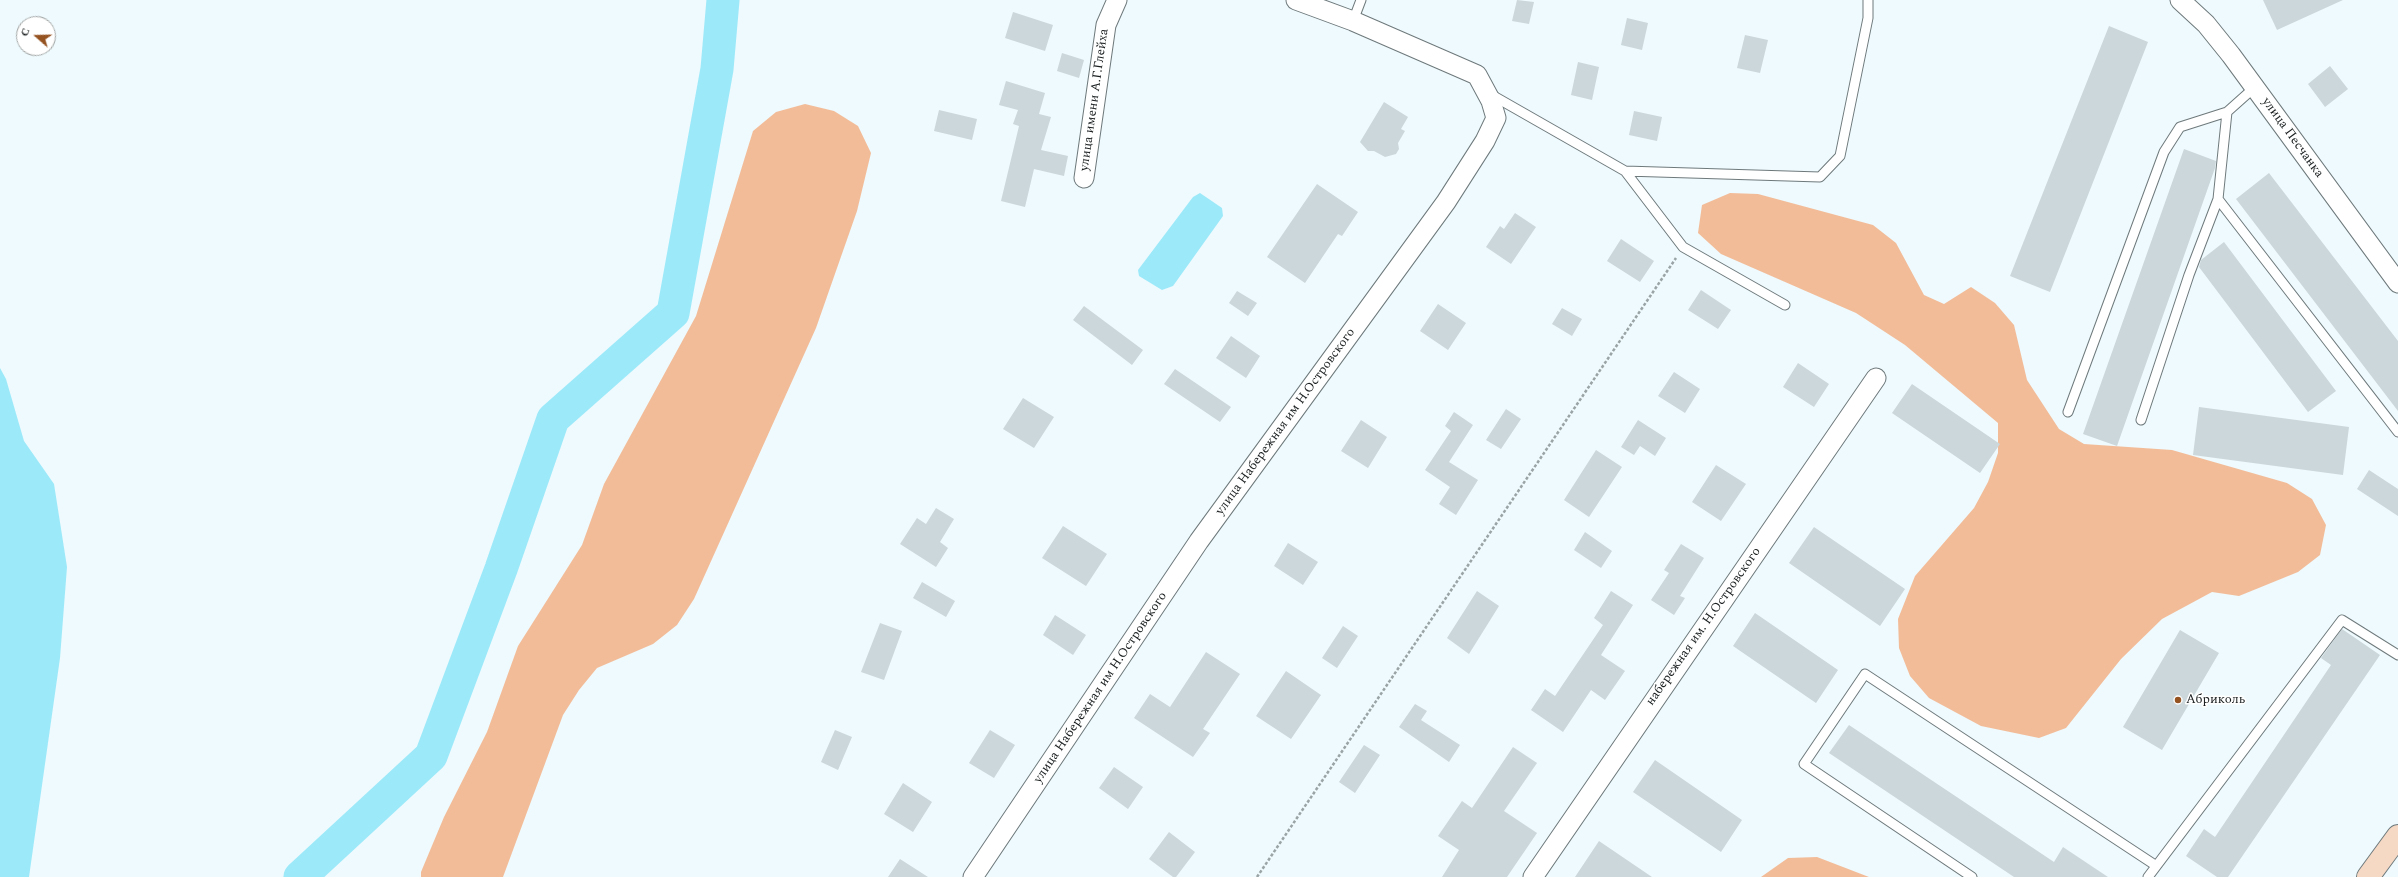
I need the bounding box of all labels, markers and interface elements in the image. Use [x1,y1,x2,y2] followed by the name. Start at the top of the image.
[16,16,56,56] north arrow
[16,25,35,39] text: С
[1077,28,1113,172] street label: улица имени А.Г.Глейха
[2258,95,2326,181] street label: улица Песчанка
[1213,325,1359,519] street label: улица Набережная им Н.Островского
[1643,545,1765,709] street label: набережная им. Н.Островского
[1031,589,1171,787] street label: улица Набережная им Н.Островского
[2186,692,2245,708] place label: Абриколь
[2173,695,2183,705] marker: Абриколь

